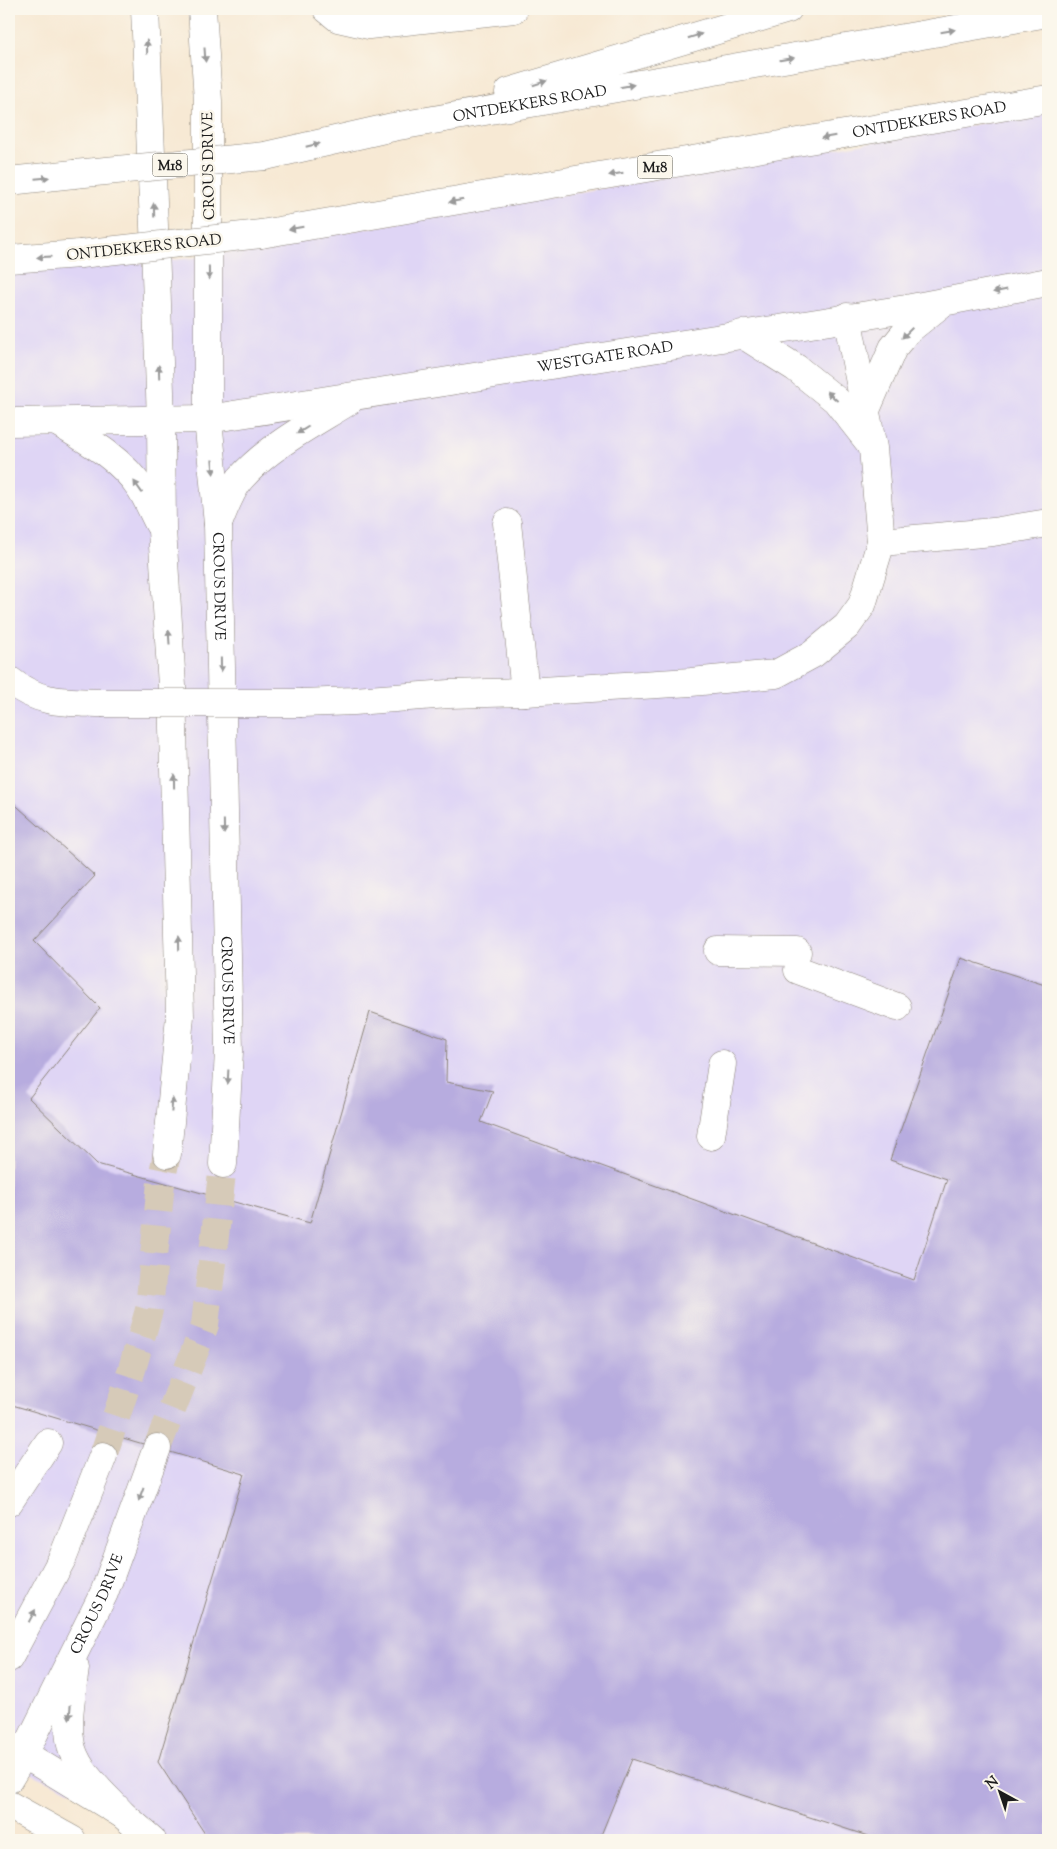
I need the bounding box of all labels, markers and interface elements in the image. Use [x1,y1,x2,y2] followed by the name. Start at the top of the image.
[940,26,956,34] one-way arrow
[688,31,703,39] one-way arrow
[142,39,150,55] one-way arrow
[201,47,209,63] one-way arrow
[780,54,796,62] one-way arrow
[532,78,547,86] one-way arrow
[451,81,609,128] street label: ONTDEKKERS ROAD
[620,82,636,90] one-way arrow
[851,97,1008,144] street label: ONTDEKKERS ROAD
[198,112,221,220] street label: CROUS DRIVE
[820,134,836,142] one-way arrow
[305,141,320,149] one-way arrow
[152,154,188,176] road number: M18
[638,156,672,178] road number: M18
[608,170,624,178] one-way arrow
[34,173,50,181] one-way arrow
[447,197,463,205] one-way arrow
[149,201,157,217] one-way arrow
[287,225,303,233] one-way arrow
[66,230,223,267] street label: ONTDEKKERS ROAD
[36,253,52,261] one-way arrow
[205,265,213,281] one-way arrow
[992,287,1008,295] one-way arrow
[901,326,913,338] one-way arrow
[536,337,675,379] street label: WESTGATE ROAD
[155,364,163,380] one-way arrow
[826,390,838,402] one-way arrow
[296,426,309,435] one-way arrow
[209,460,217,476] one-way arrow
[133,481,144,494] one-way arrow
[206,532,229,641] street label: CROUS DRIVE
[164,629,172,645] one-way arrow
[217,657,225,673] one-way arrow
[170,772,178,788] one-way arrow
[221,819,229,835] one-way arrow
[174,935,182,951] one-way arrow
[215,936,238,1045] street label: CROUS DRIVE
[223,1069,231,1085] one-way arrow
[168,1097,176,1113] one-way arrow
[137,1487,145,1502] one-way arrow
[66,1551,129,1658] street label: CROUS DRIVE
[28,1608,36,1623] one-way arrow
[66,1704,74,1720] one-way arrow
[974,1766,1024,1816] north arrow
[982,1772,1004,1795] text: N

